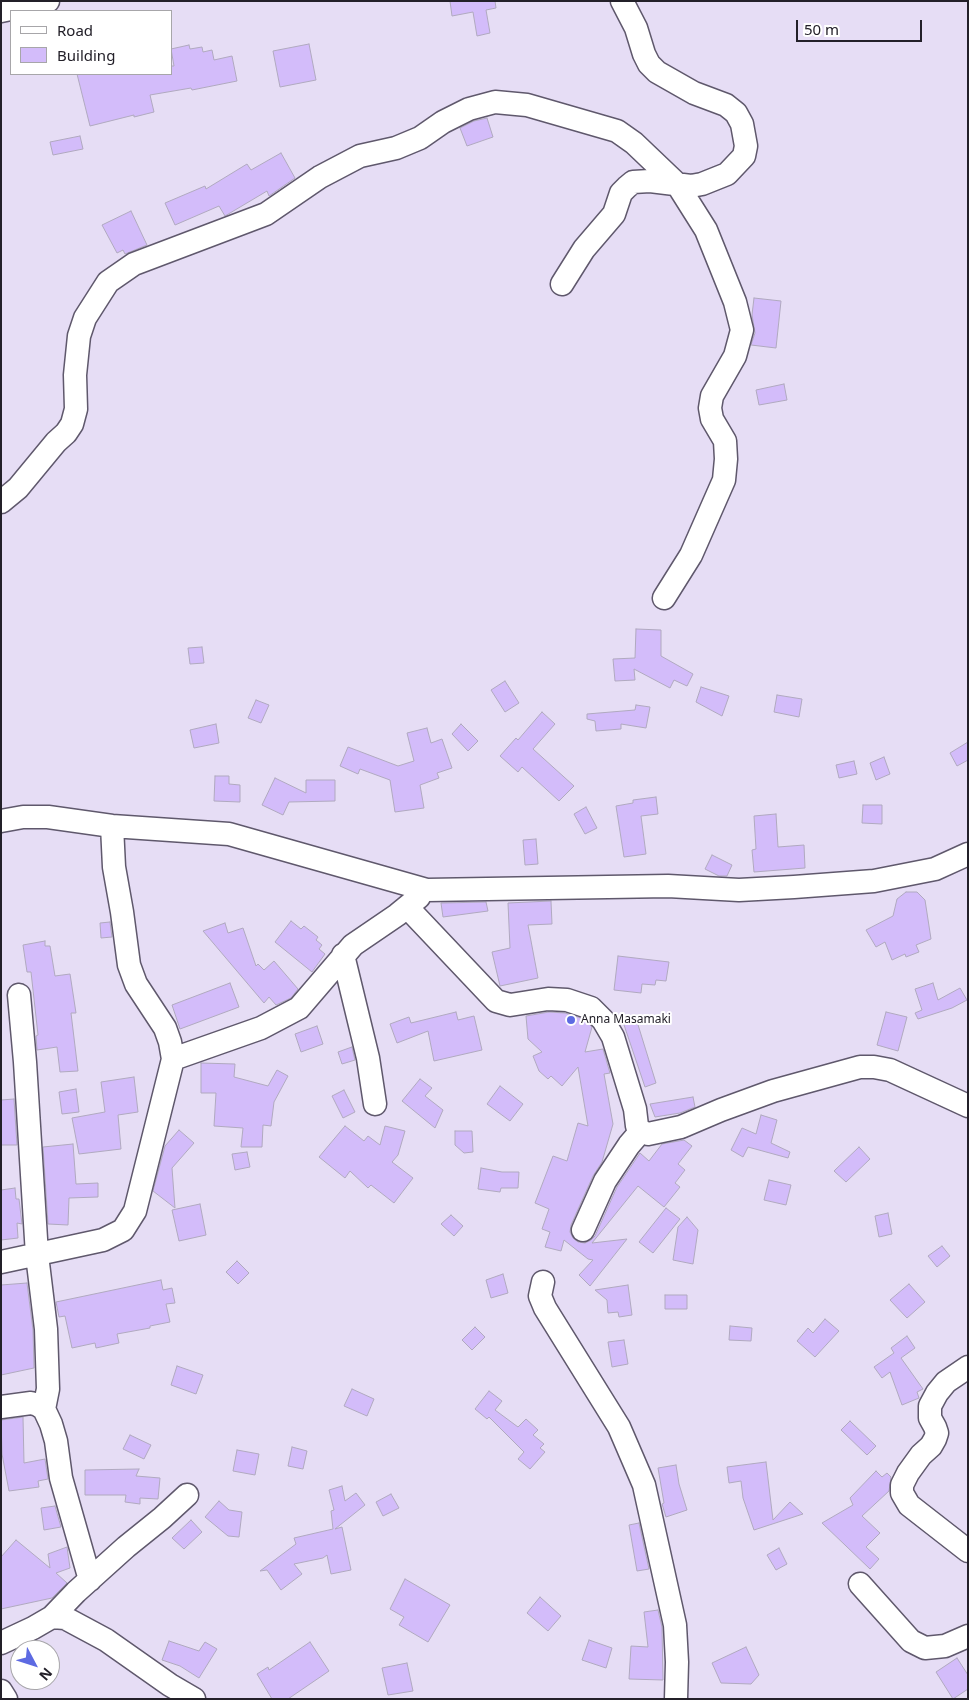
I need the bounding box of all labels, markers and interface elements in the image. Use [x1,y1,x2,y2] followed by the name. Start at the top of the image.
[10,10,172,75] legend
[799,10,925,42] scale bar
[804,19,839,39] text: 50 m
[57,20,93,40] text: Road
[57,45,115,65] text: Building
[581,1013,671,1027] place label: Anna Masamaki
[565,1014,577,1026] marker: Anna Masamaki
[10,1640,60,1690] north arrow
[35,1664,57,1685] text: N

